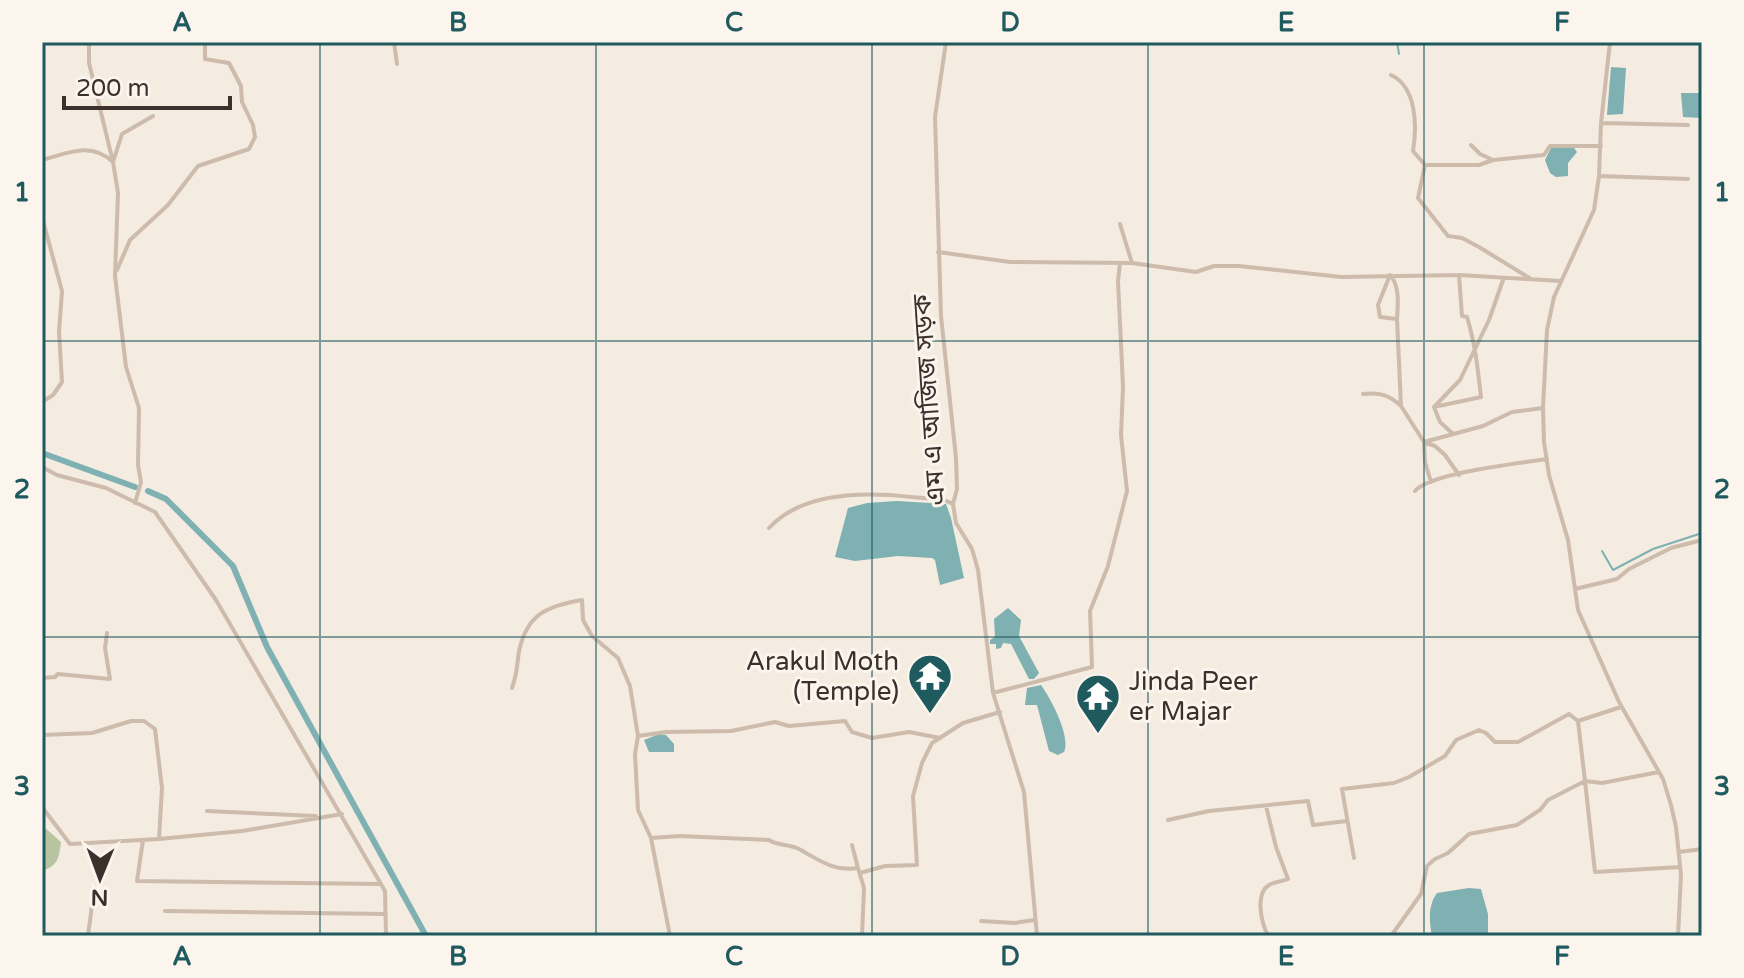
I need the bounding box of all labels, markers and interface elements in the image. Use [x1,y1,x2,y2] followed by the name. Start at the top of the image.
[172,7,192,38] text: A
[449,7,467,38] text: B
[725,7,743,38] text: C
[1000,7,1020,38] text: D
[1278,7,1294,38] text: E
[1554,7,1570,38] text: F
[64,60,230,110] scale bar
[76,74,150,103] text: 200 m
[14,177,30,208] text: 1
[1714,177,1730,208] text: 1
[906,292,952,507] street label: এম এ আজিজ সড়ক
[14,474,30,505] text: 2
[1714,474,1730,505] text: 2
[746,646,899,707] place label: Arakul Moth (Temple)
[906,652,954,715] temple icon: Arakul Moth (Temple)
[1129,666,1258,727] place label: Jinda Peer er Majar
[1074,672,1122,735] temple icon: Jinda Peer er Majar
[14,771,30,802] text: 3
[1714,771,1730,802] text: 3
[60,838,140,918] north arrow
[91,884,109,910] text: N
[172,941,192,972] text: A
[449,941,467,972] text: B
[725,941,743,972] text: C
[1000,941,1020,972] text: D
[1278,941,1294,972] text: E
[1554,941,1570,972] text: F

